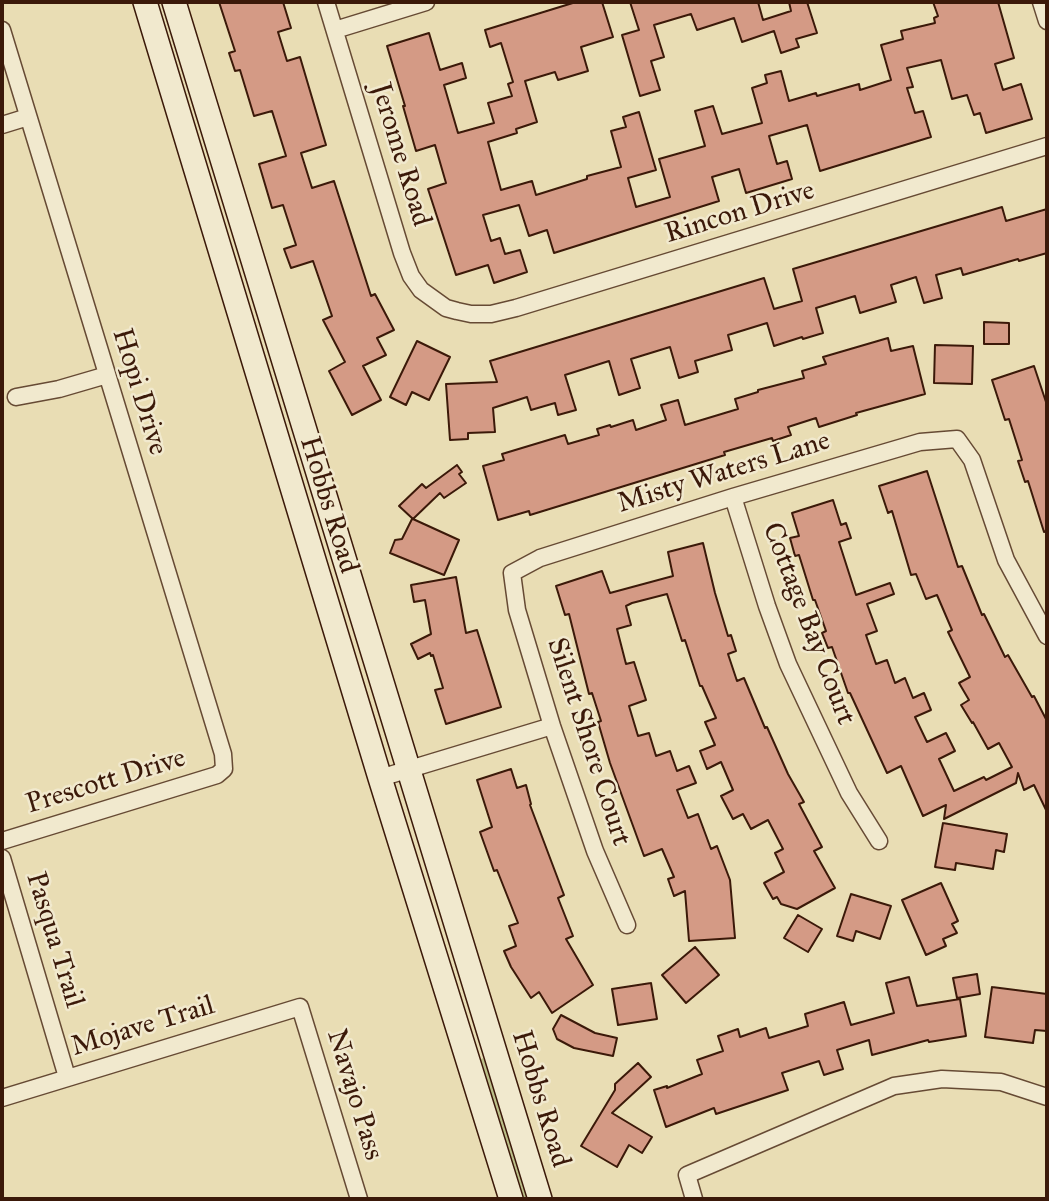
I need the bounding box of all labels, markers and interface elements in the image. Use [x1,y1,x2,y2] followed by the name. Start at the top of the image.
[362,79,438,231] street label: Jerome Road
[661,174,819,252] street label: Rincon Drive
[104,325,174,459] street label: Hopi Drive
[614,425,834,521] street label: Misty Waters Lane
[291,433,365,577] street label: Hobbs Road
[754,518,862,730] street label: Cottage Bay Court
[539,634,637,850] street label: Silent Shore Court
[22,742,190,822] street label: Prescott Drive
[17,868,91,1012] street label: Pasqua Trail
[67,989,219,1065] street label: Mojave Trail
[318,1026,390,1164] street label: Navajo Pass
[503,1027,577,1171] street label: Hobbs Road

